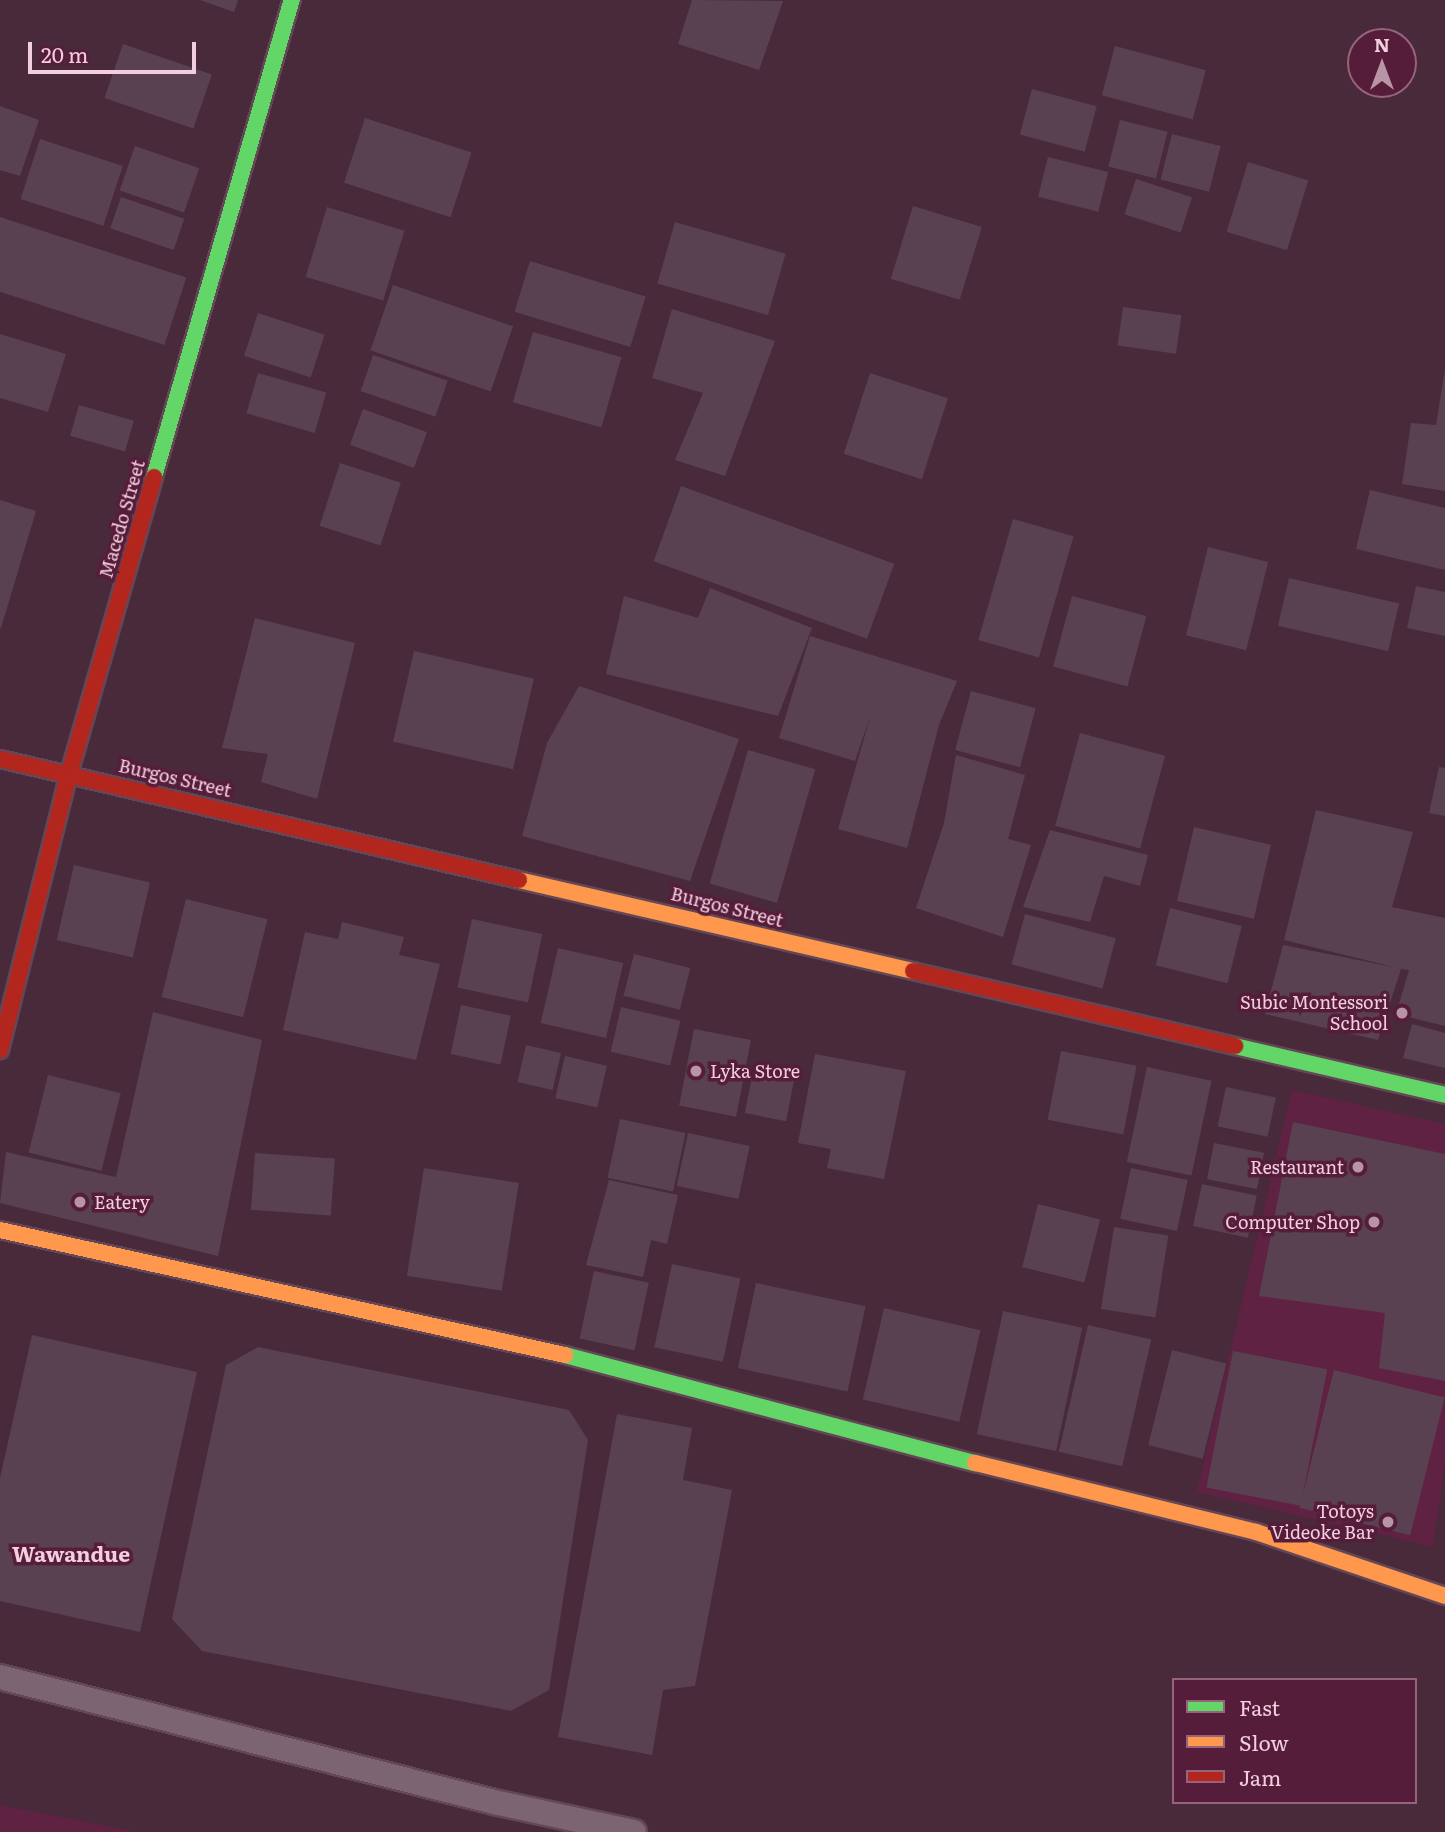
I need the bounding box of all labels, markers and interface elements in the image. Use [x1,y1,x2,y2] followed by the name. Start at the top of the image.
[32,28,200,72] scale bar
[1347,28,1417,98] north arrow
[1374,30,1390,58] text: N
[41,38,88,69] text: 20 m
[95,457,149,581] street label: Macedo Street
[117,755,233,801] street label: Burgos Street
[669,883,785,931] street label: Burgos Street
[1240,992,1388,1034] place label: Subic Montessori School
[1394,1005,1410,1021] marker: Subic Montessori School
[710,1060,800,1082] place label: Lyka Store
[688,1063,704,1079] marker: Lyka Store
[1250,1156,1344,1178] place label: Restaurant
[1350,1159,1366,1175] marker: Restaurant
[94,1191,150,1213] place label: Eatery
[72,1194,88,1210] marker: Eatery
[1225,1211,1360,1233] place label: Computer Shop
[1366,1214,1382,1230] marker: Computer Shop
[1271,1501,1374,1544] place label: Totoys Videoke Bar
[1380,1514,1396,1530] marker: Totoys Videoke Bar
[12,1540,130,1566] district label: Wawandue
[1172,1678,1417,1804] legend
[1239,1691,1280,1722] text: Fast
[1239,1726,1289,1757] text: Slow
[1239,1761,1281,1792] text: Jam

